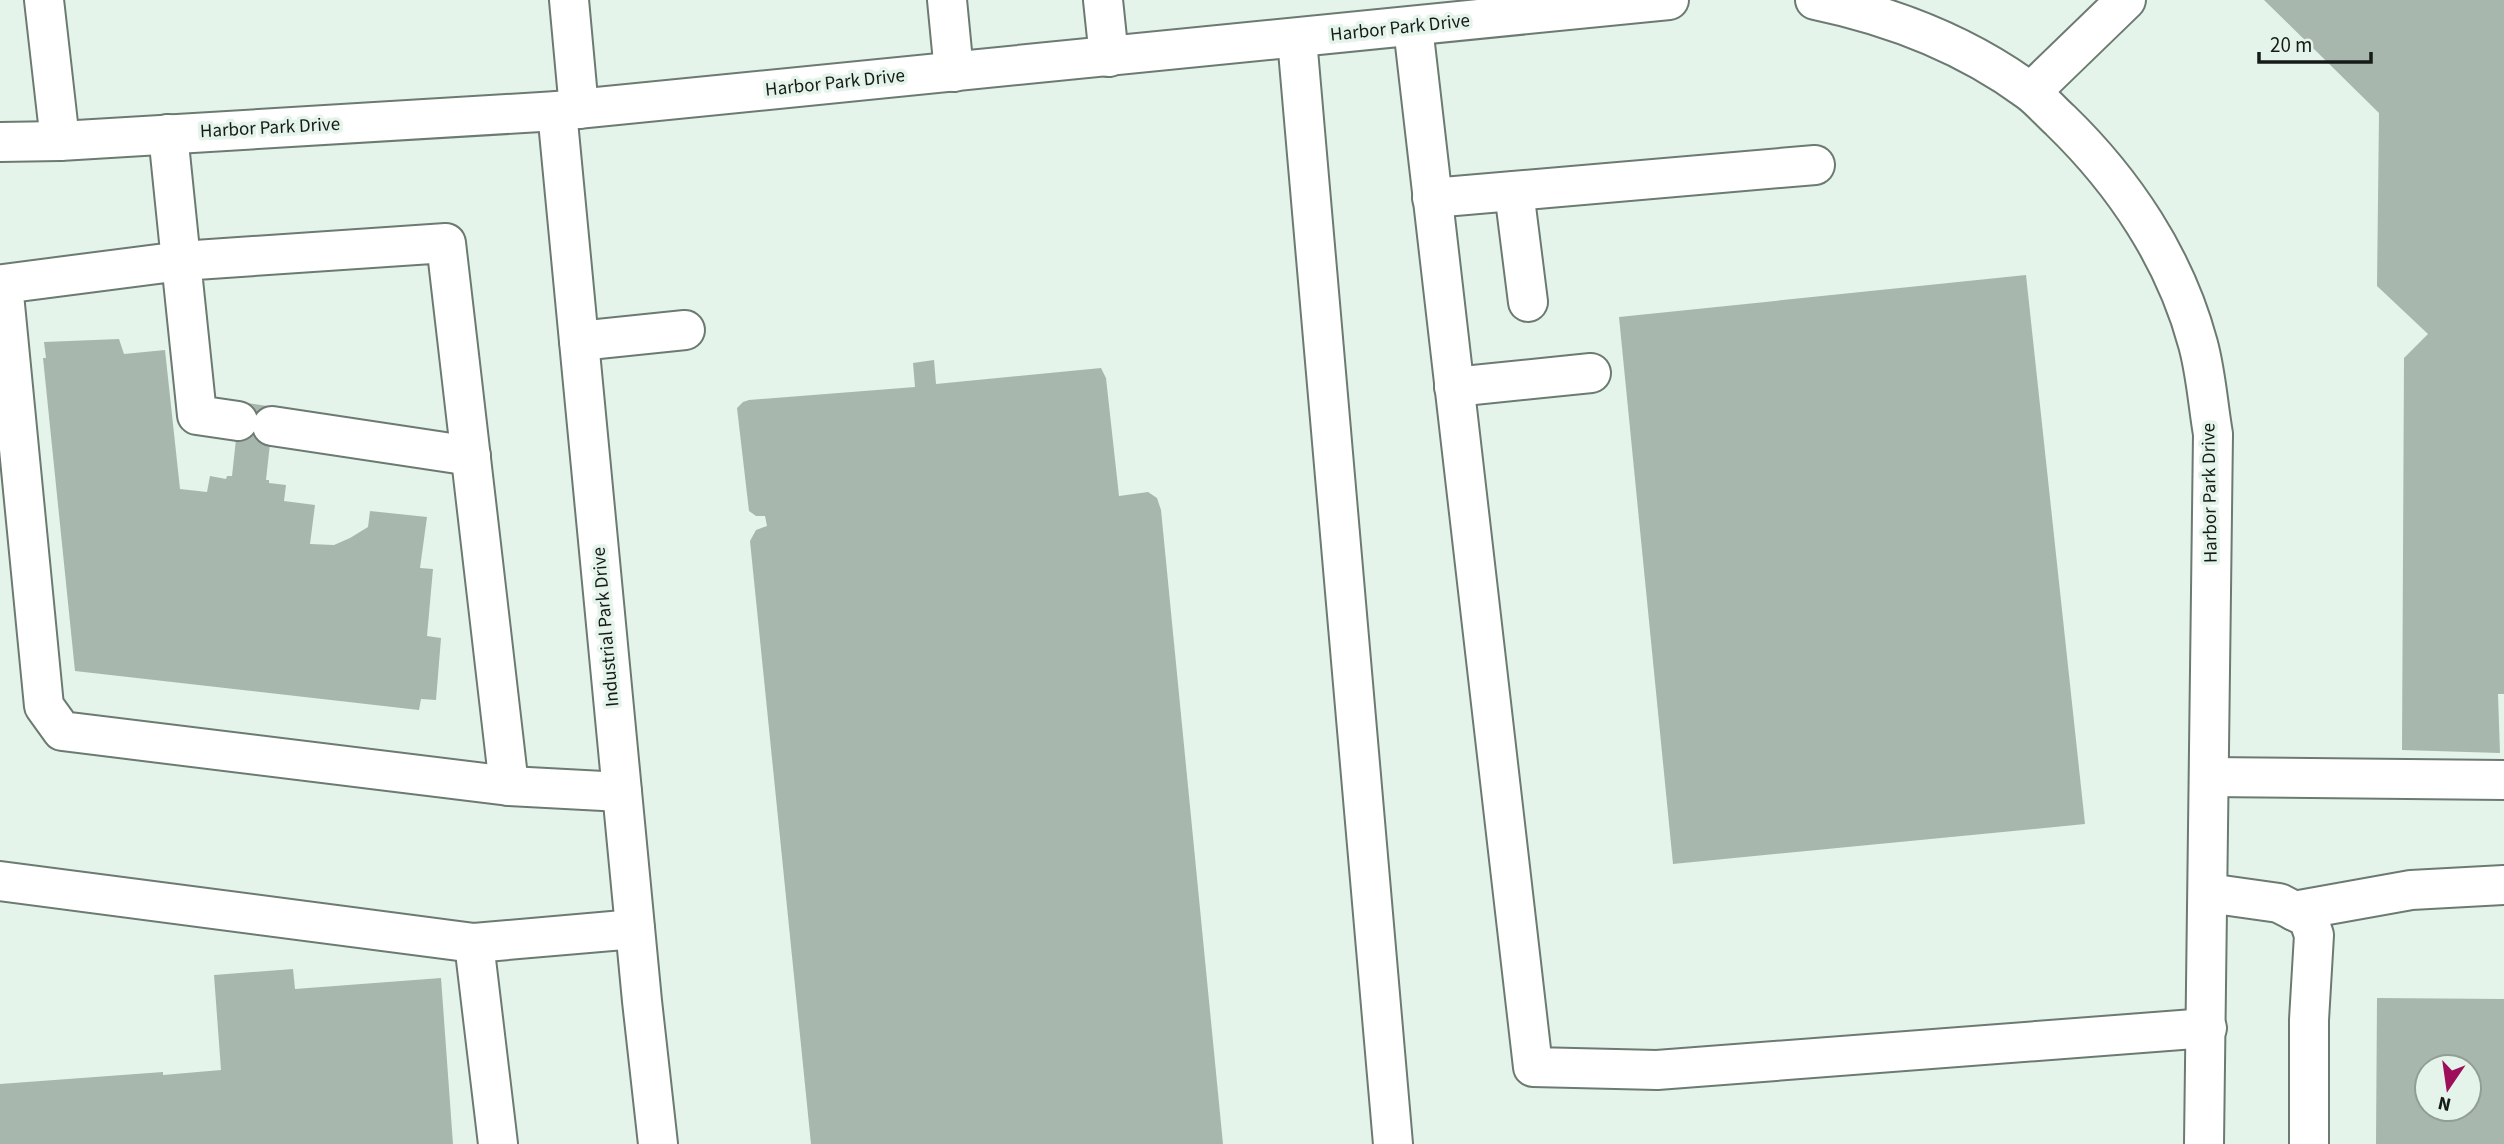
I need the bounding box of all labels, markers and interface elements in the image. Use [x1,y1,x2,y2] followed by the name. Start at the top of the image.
[1329,7,1471,49] street label: Harbor Park Drive
[2259,21,2371,65] scale bar
[2270,30,2312,60] text: 20 m
[764,62,906,104] street label: Harbor Park Drive
[199,111,341,145] street label: Harbor Park Drive
[2195,423,2225,563] street label: Harbor Park Drive
[586,546,626,708] street label: Industrial Park Drive
[2413,1053,2483,1123] north arrow
[2435,1089,2454,1118] text: N

